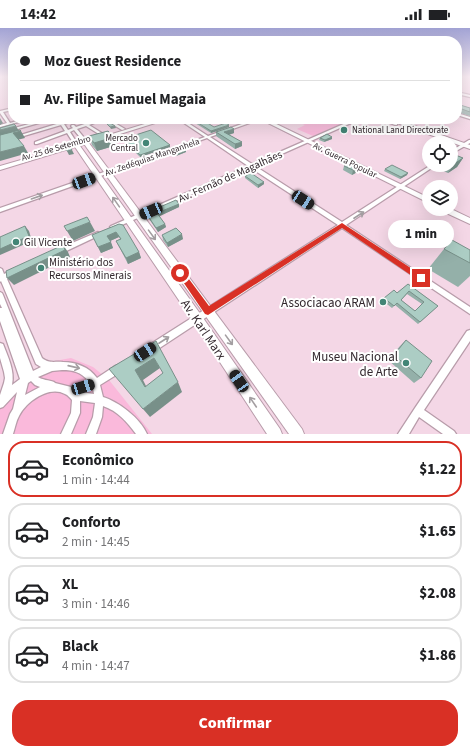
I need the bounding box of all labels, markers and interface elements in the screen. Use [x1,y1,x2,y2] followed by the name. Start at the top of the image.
[20,4,56,25] text: 14:42
[44,51,181,72] text: Moz Guest Residence
[44,89,206,110] text: Av. Filipe Samuel Magaia
[352,124,449,137] place label: National Land Directorate
[339,125,349,135] marker: National Land Directorate
[20,132,92,165] street label: Av. 25 de Setembro
[106,132,138,155] place label: Mercado Central
[103,135,201,180] street label: Av. Zedéquias Manganhela
[422,136,458,216] map controls
[422,136,458,172] button: locate
[141,138,151,148] marker: Mercado Central
[311,139,380,182] street label: Av. Guerra Popular
[176,147,285,206] street label: Av. Fernão de Magalhães
[71,171,97,191] car
[422,180,458,216] button: layers
[290,188,316,212] car
[30,193,43,200] one-way arrow
[112,197,120,208] one-way arrow
[138,201,164,221] car
[353,210,365,218] one-way arrow
[388,220,454,248] callout: 1 min
[405,225,437,243] text: 1 min
[148,230,157,241] one-way arrow
[24,235,73,250] place label: Gil Vicente
[11,237,21,247] marker: Gil Vicente
[49,255,132,283] place label: Ministério dos Recursos Minerais
[36,263,46,273] marker: Ministério dos Recursos Minerais
[171,264,189,282] route start
[412,269,430,287] route end
[281,294,375,312] place label: Associacao ARAM
[176,296,230,363] street label: Av. Karl Marx
[378,297,388,307] marker: Associacao ARAM
[225,335,233,346] one-way arrow
[158,336,169,344] one-way arrow
[132,340,158,364] car
[312,348,398,381] place label: Museu Nacional de Arte
[401,358,411,368] marker: Museu Nacional de Arte
[67,363,80,371] one-way arrow
[227,368,251,394] car
[70,378,96,396] car
[249,396,257,407] one-way arrow
[62,450,134,471] text: Econômico
[14,451,50,487] icon: car
[419,459,456,480] text: $1.22
[62,471,130,489] text: 1 min · 14:44
[62,512,121,533] text: Conforto
[14,513,50,549] icon: car
[419,521,456,542] text: $1.65
[62,533,130,551] text: 2 min · 14:45
[62,574,78,595] text: XL
[14,575,50,611] icon: car
[419,583,456,604] text: $2.08
[62,595,130,613] text: 3 min · 14:46
[62,636,99,657] text: Black
[14,637,50,673] icon: car
[419,645,456,666] text: $1.86
[62,657,130,675] text: 4 min · 14:47
[12,700,458,746] button: Confirmar

